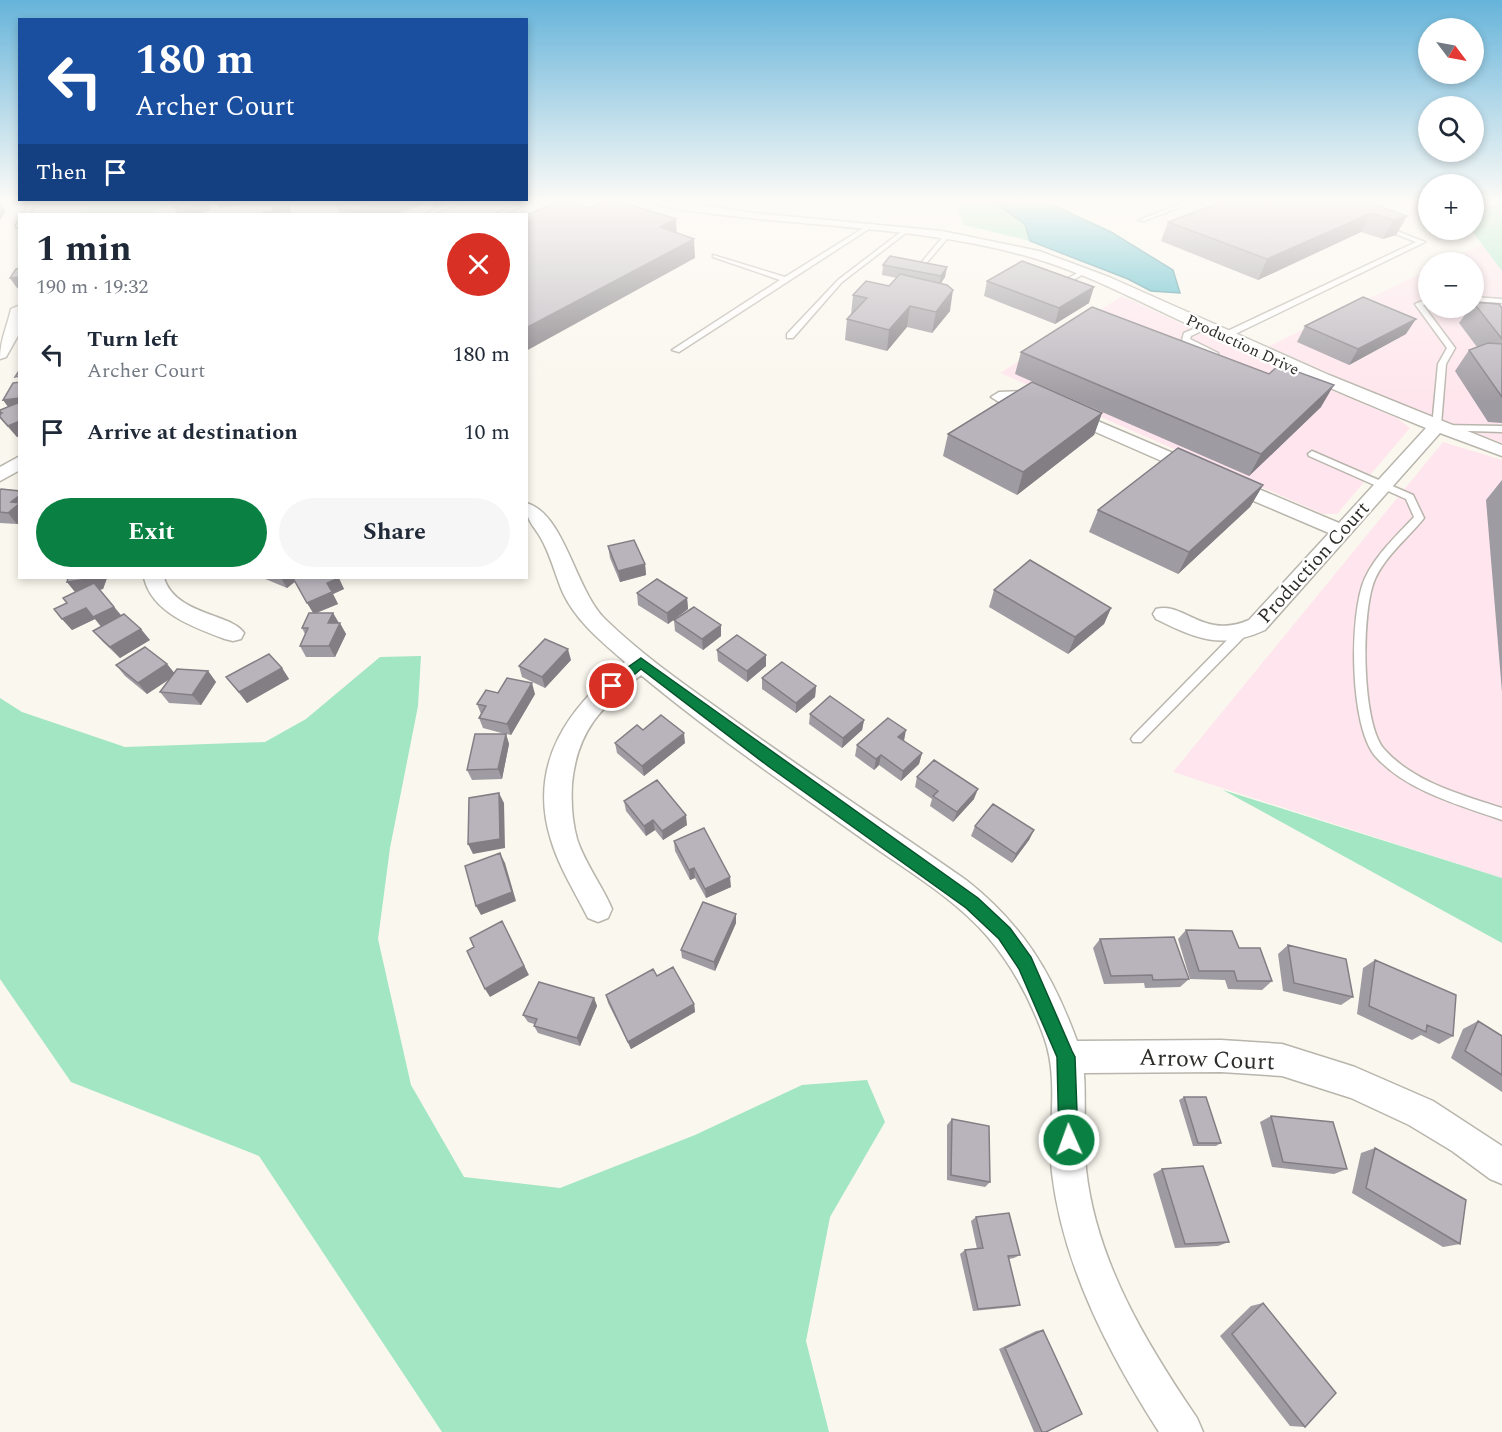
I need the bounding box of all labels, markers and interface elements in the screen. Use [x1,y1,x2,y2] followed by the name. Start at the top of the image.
[1418,18,1484,84] north arrow
[1418,18,1484,318] map controls
[135,29,254,92] text: 180 m
[36,42,114,120] icon: left
[135,86,295,128] text: Archer Court
[1418,96,1484,162] button: search
[36,156,87,189] text: Then
[99,156,132,189] icon: arrive
[1418,174,1484,240] button: +
[36,222,132,277] text: 1 min
[447,233,510,296] button: close
[1418,252,1484,318] button: −
[36,272,148,302] text: 190 m · 19:32
[1182,308,1303,382] street label: Production Drive
[87,323,179,356] text: Turn left
[36,338,69,371] icon: left
[453,338,510,371] text: 180 m
[87,356,205,386] text: Archer Court
[36,416,69,449] icon: arrive
[87,416,298,449] text: Arrive at destination
[464,416,510,449] text: 10 m
[1250,495,1377,631] street label: Production Court
[36,498,267,567] button: Exit
[279,498,510,567] button: Share
[586,660,637,711] pin
[595,669,628,702] icon: arrive
[1138,1040,1276,1080] street label: Arrow Court
[1037,1108,1101,1172] position arrow

